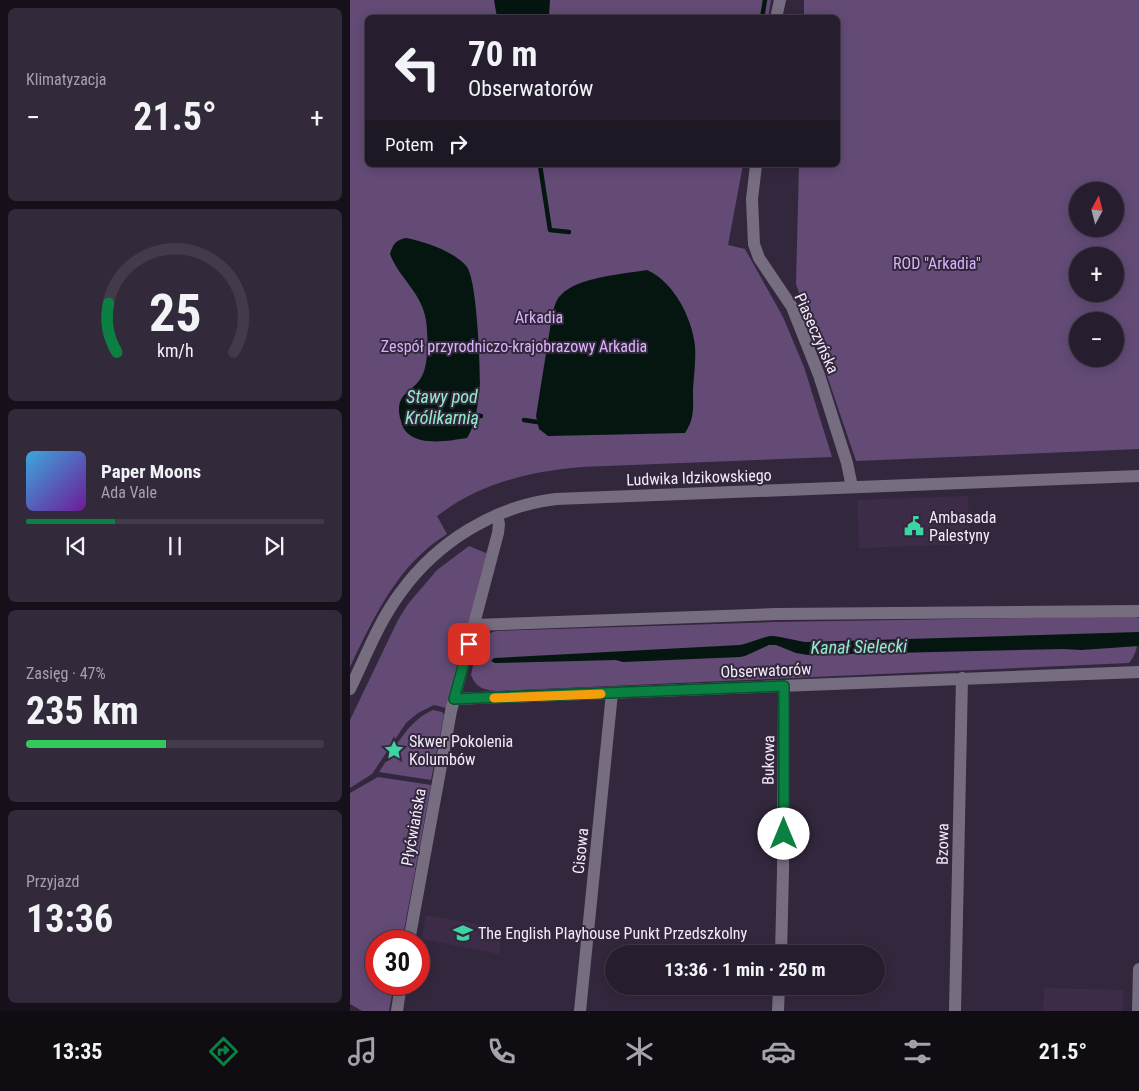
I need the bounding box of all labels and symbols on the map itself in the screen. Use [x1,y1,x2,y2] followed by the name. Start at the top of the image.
[1069,182,1124,238] north arrow
[893,254,981,273] park label: ROD "Arkadia"
[790,290,843,376] street label: Piaseczyńska
[515,308,563,327] park label: Arkadia
[381,337,647,356] park label: Zespół przyrodniczo-krajobrazowy Arkadia
[405,386,479,428] water label: Stawy pod Królikarnią
[626,465,772,490] street label: Ludwika Idzikowskiego
[929,508,996,545] place label: Ambasada Palestyny
[903,515,925,537] public building icon: Ambasada Palestyny
[448,623,490,665] pin
[811,635,908,658] water label: Kanał Sielecki
[720,659,812,682] street label: Obserwatorów
[409,732,513,769] place label: Skwer Pokolenia Kolumbów
[759,735,778,785] street label: Bukowa
[383,739,405,761] place icon: Skwer Pokolenia Kolumbów
[397,787,430,867] street label: Płyćwiańska
[757,807,809,859] position arrow
[933,823,952,865] street label: Bzowa
[569,827,592,875] street label: Cisowa
[452,922,474,944] school or university icon: The English Playhouse Punkt Przedszkolny
[478,924,748,943] place label: The English Playhouse Punkt Przedszkolny
[365,930,430,995] speed limit sign: 30

